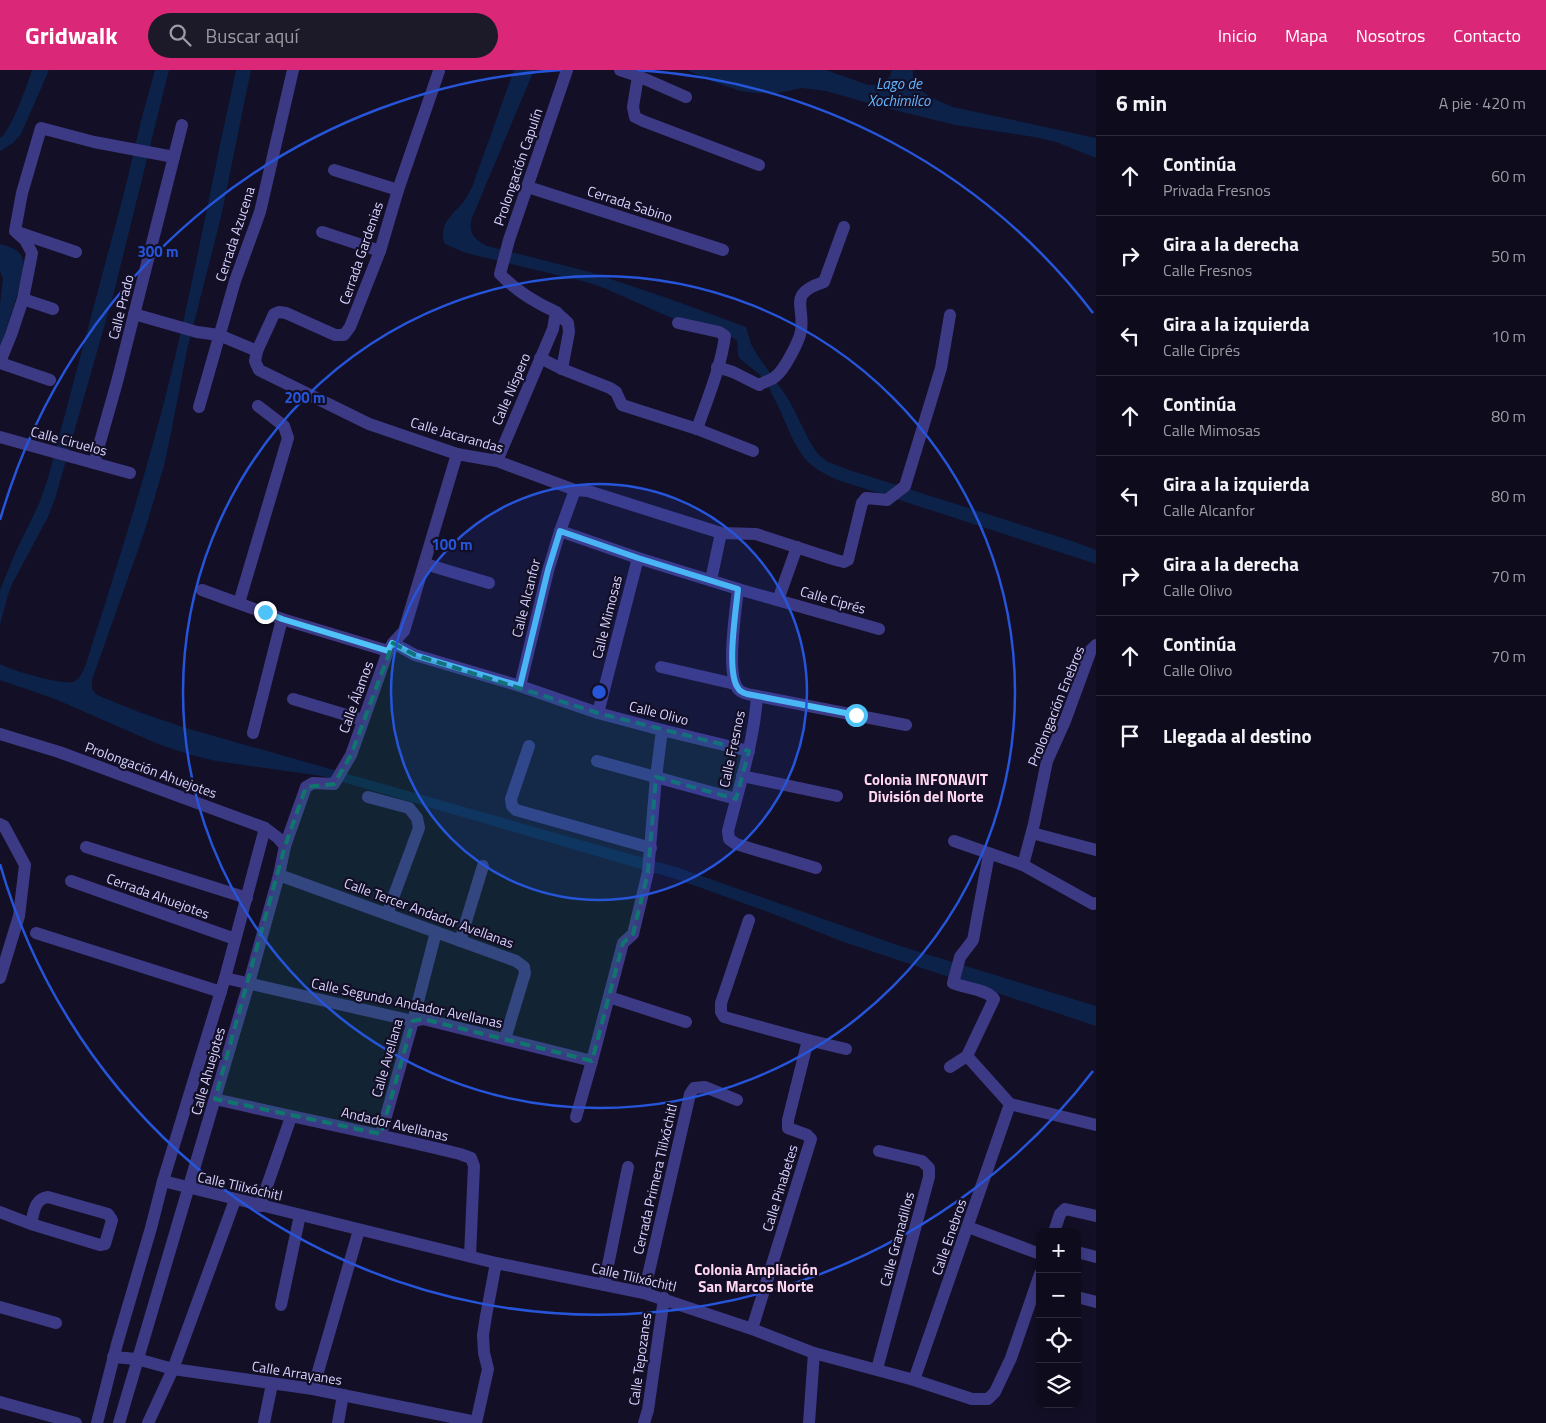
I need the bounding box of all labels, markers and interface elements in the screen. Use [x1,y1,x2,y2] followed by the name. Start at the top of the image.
[148,13,498,58] search box
[25,17,118,53] text: Gridwalk
[166,21,194,49] icon: search
[206,21,299,50] text: Buscar aquí
[1218,22,1257,49] text: Inicio
[1285,22,1328,49] text: Mapa
[1356,22,1425,49] text: Nosotros
[1453,22,1521,49] text: Contacto
[868,72,931,112] water label: Lago de Xochimilco
[1116,87,1167,119] text: 6 min
[1439,91,1526,115] text: A pie · 420 m
[488,105,548,228] street label: Prolongación Capulín
[1163,149,1236,178] text: Continúa
[1116,162,1144,190] icon: ahead
[1491,164,1526,188] text: 60 m
[1163,178,1271,202] text: Privada Fresnos
[585,180,676,227] street label: Cerrada Sabino
[209,184,260,284] street label: Cerrada Azucena
[333,199,388,307] street label: Cerrada Gardenias
[1163,229,1299,258] text: Gira a la derecha
[137,240,179,263] text: 300 m
[1116,242,1144,270] icon: right
[1491,244,1526,268] text: 50 m
[1163,258,1252,282] text: Calle Fresnos
[102,272,139,342] street label: Calle Prado
[1163,309,1310,338] text: Gira a la izquierda
[1116,322,1144,350] icon: left
[1491,324,1526,348] text: 10 m
[1163,338,1240,362] text: Calle Ciprés
[486,349,535,428] street label: Calle Níspero
[284,386,326,409] text: 200 m
[1163,389,1236,418] text: Continúa
[1116,402,1144,430] icon: ahead
[1491,404,1526,428] text: 80 m
[408,411,506,458] street label: Calle Jacarandas
[1163,418,1260,442] text: Calle Mimosas
[29,420,110,461] street label: Calle Ciruelos
[1163,469,1310,498] text: Gira a la izquierda
[1116,482,1144,510] icon: left
[1491,484,1526,508] text: 80 m
[1163,498,1255,522] text: Calle Alcanfor
[431,533,473,556] text: 100 m
[1163,549,1299,578] text: Gira a la derecha
[506,556,545,639] street label: Calle Alcanfor
[1116,562,1144,590] icon: right
[1491,564,1526,588] text: 70 m
[586,573,627,661] street label: Calle Mimosas
[1163,578,1232,602] text: Calle Olivo
[798,580,869,619] street label: Calle Ciprés
[254,601,277,624] route end
[1163,629,1236,658] text: Continúa
[1022,642,1089,769] street label: Prolongación Enebros
[1116,642,1144,670] icon: ahead
[1491,644,1526,668] text: 70 m
[333,658,378,736] street label: Calle Álamos
[1163,658,1232,682] text: Calle Olivo
[590,683,608,701] centre of rings
[627,695,691,730] street label: Calle Olivo
[845,704,868,727] route start
[713,709,750,789] street label: Calle Fresnos
[1163,721,1312,750] text: Llegada al destino
[1116,722,1144,750] icon: arrive
[82,736,220,803] street label: Prolongación Ahuejotes
[864,768,988,808] district label: Colonia INFONAVIT División del Norte
[104,867,213,924] street label: Cerrada Ahuejotes
[341,872,517,953] street label: Calle Tercer Andador Avellanas
[309,972,505,1033] street label: Calle Segundo Andador Avellanas
[365,1016,408,1100] street label: Calle Avellana
[185,1024,230,1117] street label: Calle Ahuejotes
[339,1101,451,1146] street label: Andador Avellanas
[627,1102,682,1256] street label: Cerrada Primera Tlilxóchitl
[756,1142,803,1234] street label: Calle Pinabetes
[196,1166,285,1205] street label: Calle Tlilxóchitl
[874,1189,919,1288] street label: Calle Granadillos
[926,1196,971,1278] street label: Calle Enebros
[1036,1228,1081,1408] map controls
[1036,1228,1081,1273] button: +
[590,1257,679,1296] street label: Calle Tlilxóchitl
[694,1258,818,1298] district label: Colonia Ampliación San Marcos Norte
[1036,1273,1081,1318] button: −
[623,1311,656,1407] street label: Calle Tepozanes
[1036,1318,1081,1363] button: locate
[251,1355,344,1390] street label: Calle Arrayanes
[1036,1363,1081,1408] button: layers

